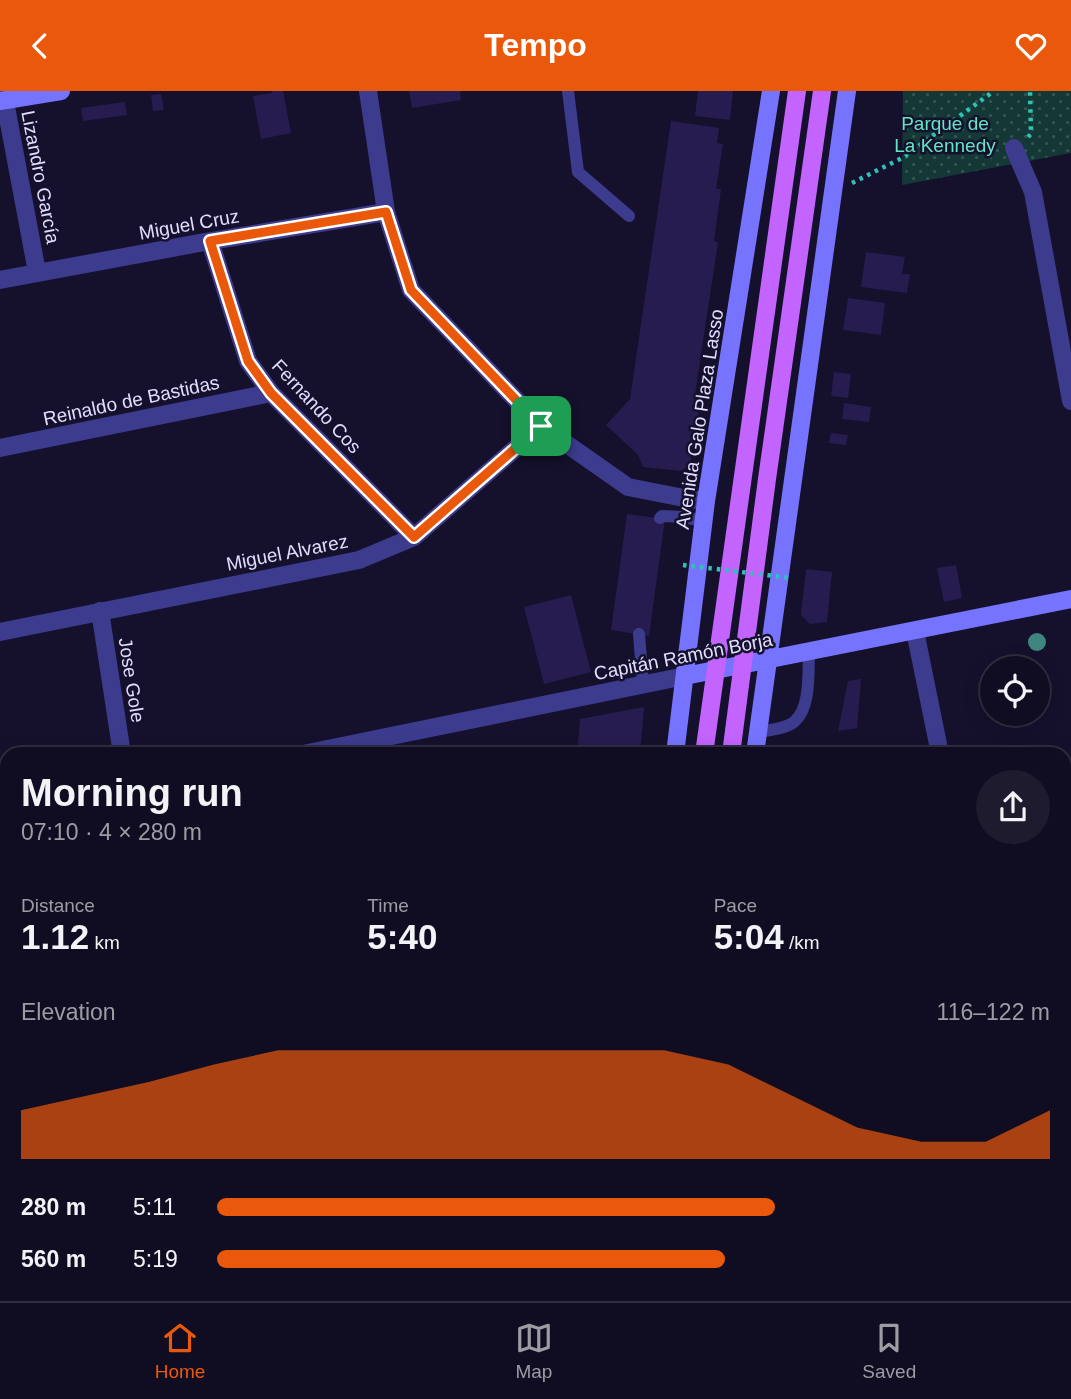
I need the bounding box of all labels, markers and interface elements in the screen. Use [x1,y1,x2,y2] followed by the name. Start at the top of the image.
[21,27,59,65] icon: back
[484,27,587,63] text: Tempo
[1012,27,1050,65] icon: heart
[17,109,64,246] street label: Lizandro García
[894,113,996,156] park label: Parque de La Kennedy
[137,205,241,244] street label: Miguel Cruz
[672,308,727,531] street label: Avenida Galo Plaza Lasso
[268,355,365,458] street label: Fernando Cos
[41,372,221,429] street label: Reinaldo de Bastidas
[511,396,571,456] pin
[522,407,560,445] icon: arrive
[224,530,350,575] street label: Miguel Alvarez
[592,629,775,684] street label: Capitán Ramón Borja
[114,636,149,724] street label: Jose Gole
[980,656,1050,726] map controls
[980,656,1050,726] button: locate
[976,770,1050,844] button: share
[21,772,243,814] text: Morning run
[21,819,202,845] text: 07:10 · 4 × 280 m
[21,895,95,916] text: Distance
[367,895,409,916] text: Time
[714,895,757,916] text: Pace
[21,917,89,956] text: 1.12
[367,917,437,956] text: 5:40
[714,917,784,956] text: 5:04
[89,932,120,953] text: km
[784,932,820,953] text: /km
[21,999,116,1025] text: Elevation
[937,999,1050,1025] text: 116–122 m
[21,1194,86,1220] text: 280 m
[133,1194,176,1220] text: 5:11
[21,1246,86,1272] text: 560 m
[133,1246,178,1272] text: 5:19
[155,1319,205,1383] tab: Home
[515,1319,553,1383] tab: Map
[862,1319,916,1383] tab: Saved

